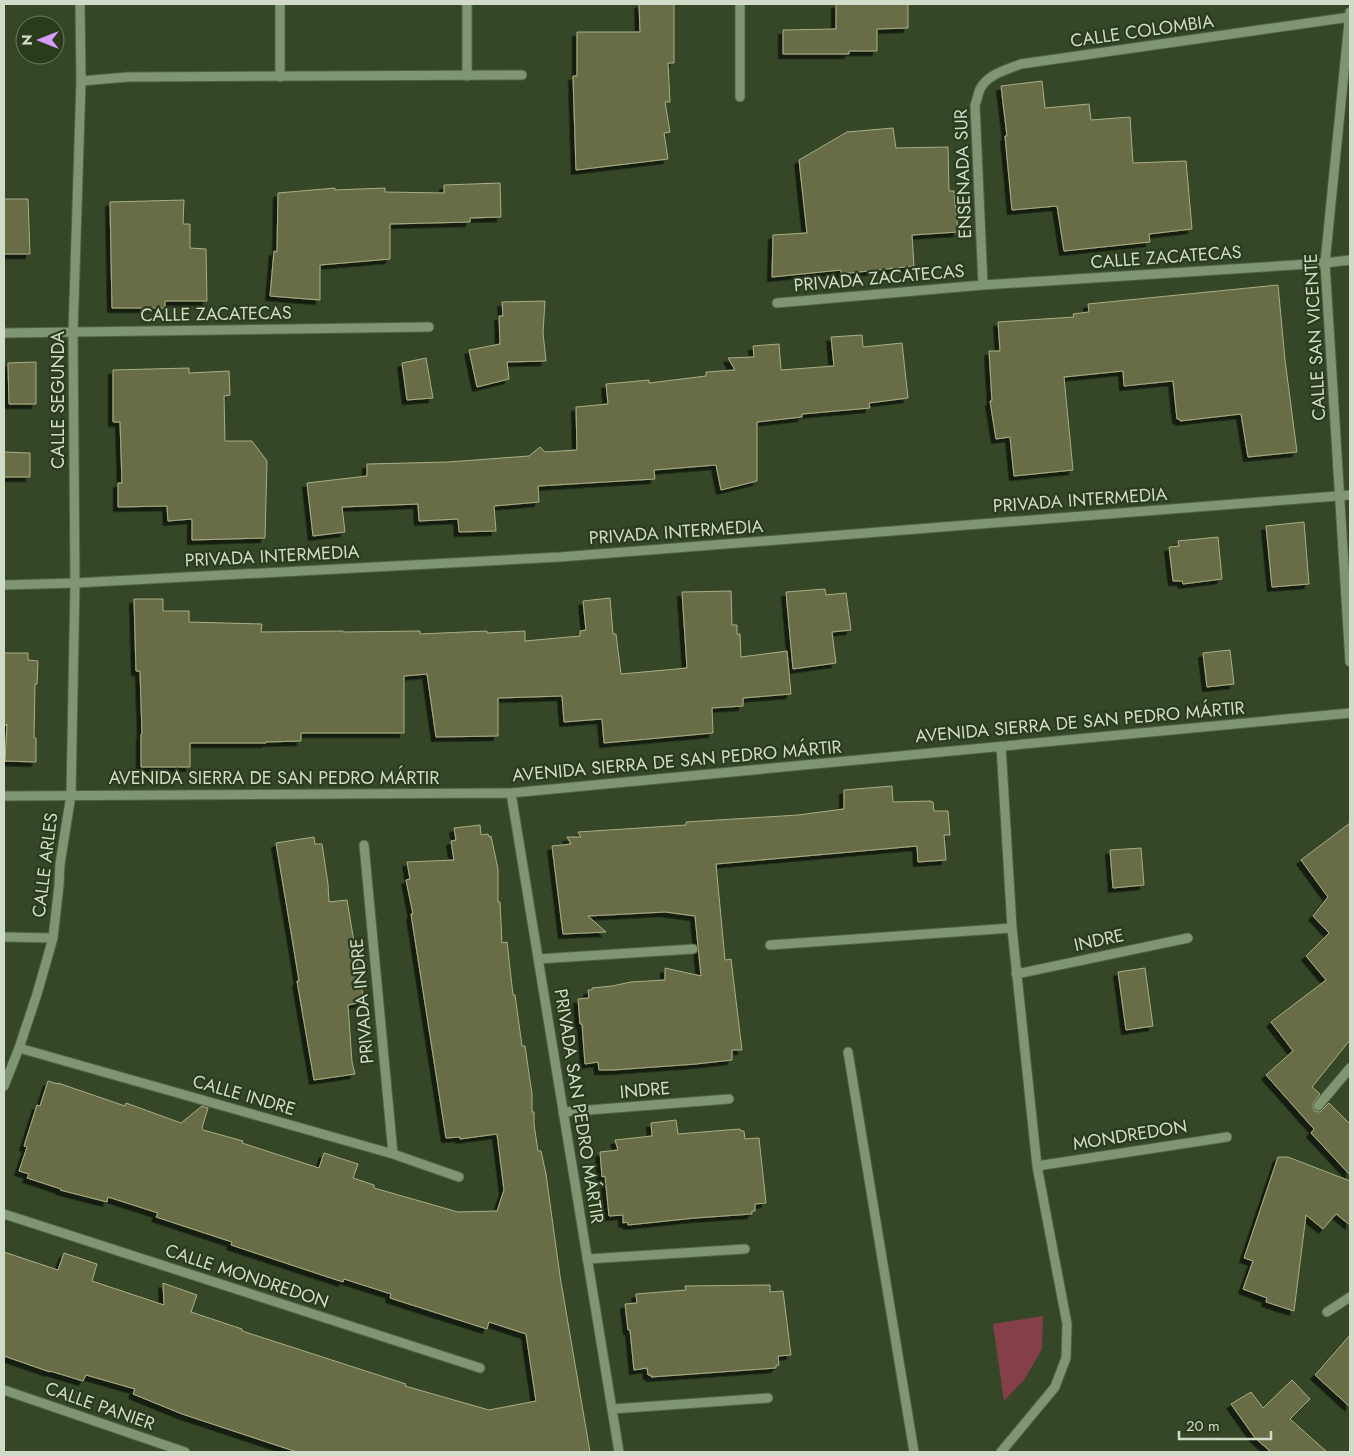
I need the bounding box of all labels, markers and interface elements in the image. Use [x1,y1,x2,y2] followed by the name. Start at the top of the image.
[1069,8,1216,54] street label: CALLE COLOMBIA
[15,15,65,65] north arrow
[17,34,37,46] text: N
[948,109,978,239] street label: ENSENADA SUR
[1090,239,1243,275] street label: CALLE ZACATECAS
[1298,253,1332,421] street label: CALLE SAN VICENTE
[793,258,966,298] street label: PRIVADA ZACATECAS
[140,300,292,328] street label: CALLE ZACATECAS
[45,331,71,469] street label: CALLE SEGUNDA
[992,481,1168,519] street label: PRIVADA INTERMEDIA
[588,513,764,551] street label: PRIVADA INTERMEDIA
[184,538,360,574] street label: PRIVADA INTERMEDIA
[914,695,1246,749] street label: AVENIDA SIERRA DE SAN PEDRO MÁRTIR
[511,734,843,788] street label: AVENIDA SIERRA DE SAN PEDRO MÁRTIR
[109,765,439,791] street label: AVENIDA SIERRA DE SAN PEDRO MÁRTIR
[26,811,64,919] street label: CALLE ARLES
[1072,922,1126,958] street label: INDRE
[344,937,380,1065] street label: PRIVADA INDRE
[548,987,610,1225] street label: PRIVADA SAN PEDRO MÁRTIR
[189,1068,299,1122] street label: CALLE INDRE
[619,1075,671,1105] street label: INDRE
[1071,1113,1189,1157] street label: MONDREDON
[162,1237,332,1315] street label: CALLE MONDREDON
[42,1375,158,1437] street label: CALLE PANIER
[1179,1408,1272,1440] scale bar
[1186,1415,1220,1437] text: 20 m

